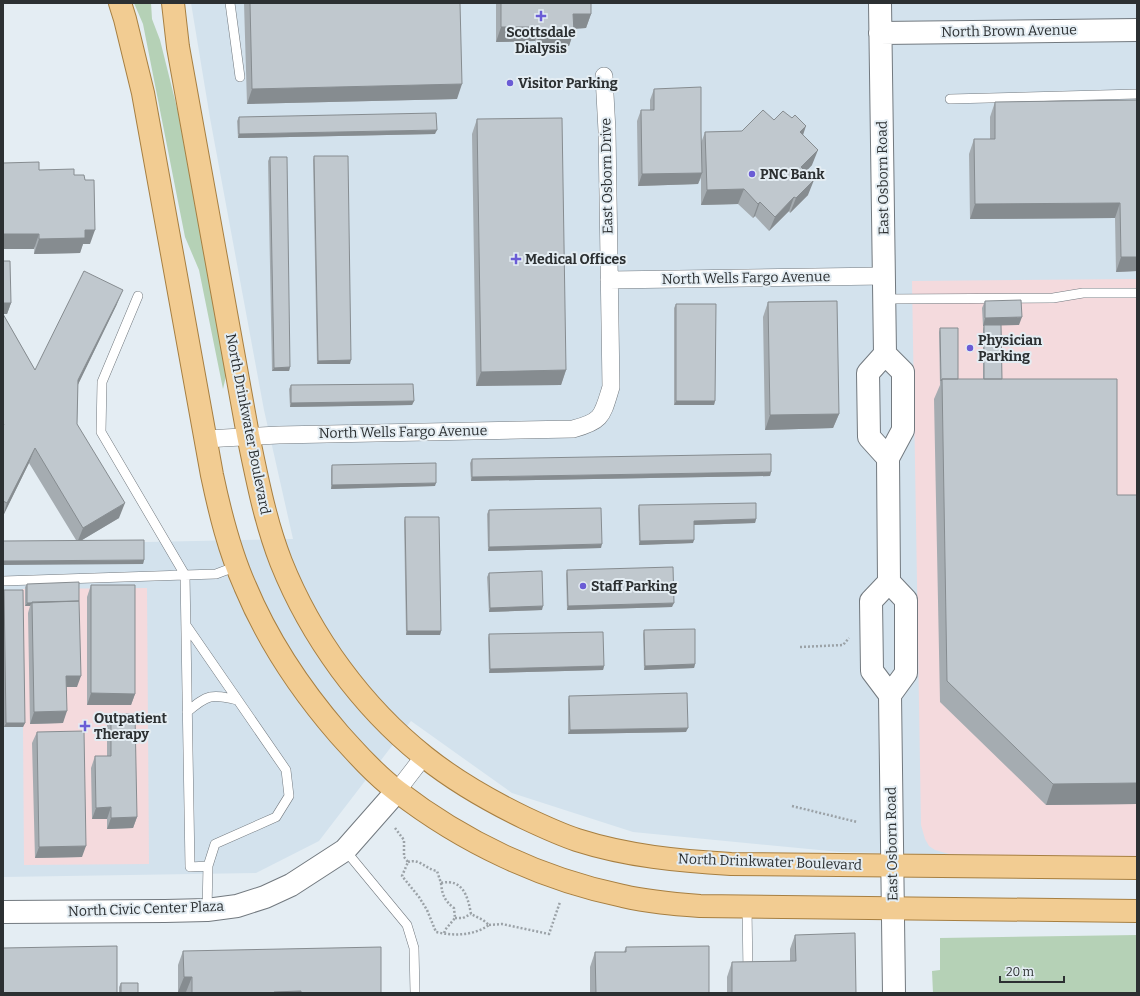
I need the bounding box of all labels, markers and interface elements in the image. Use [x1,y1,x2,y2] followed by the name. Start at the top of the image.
[535,10,547,22] marker: Scottsdale Dialysis
[941,21,1077,41] street label: North Brown Avenue
[506,24,576,57] place label: Scottsdale Dialysis
[518,75,618,92] place label: Visitor Parking
[505,78,515,88] marker: Visitor Parking
[597,118,617,234] street label: East Osborn Drive
[874,121,892,235] street label: East Osborn Road
[760,166,825,183] place label: PNC Bank
[747,169,757,179] marker: PNC Bank
[525,251,626,268] place label: Medical Offices
[510,253,522,265] marker: Medical Offices
[661,268,831,288] street label: North Wells Fargo Avenue
[222,332,274,516] street label: North Drinkwater Boulevard
[978,332,1042,365] place label: Physician Parking
[965,343,975,353] marker: Physician Parking
[318,422,488,442] street label: North Wells Fargo Avenue
[591,578,677,595] place label: Staff Parking
[578,581,588,591] marker: Staff Parking
[94,710,168,743] place label: Outpatient Therapy
[79,720,91,732] marker: Outpatient Therapy
[883,787,901,901] street label: East Osborn Road
[678,850,862,874] street label: North Drinkwater Boulevard
[68,898,225,920] street label: North Civic Center Plaza
[1000,958,1064,984] scale bar
[1006,965,1035,979] text: 20 m

